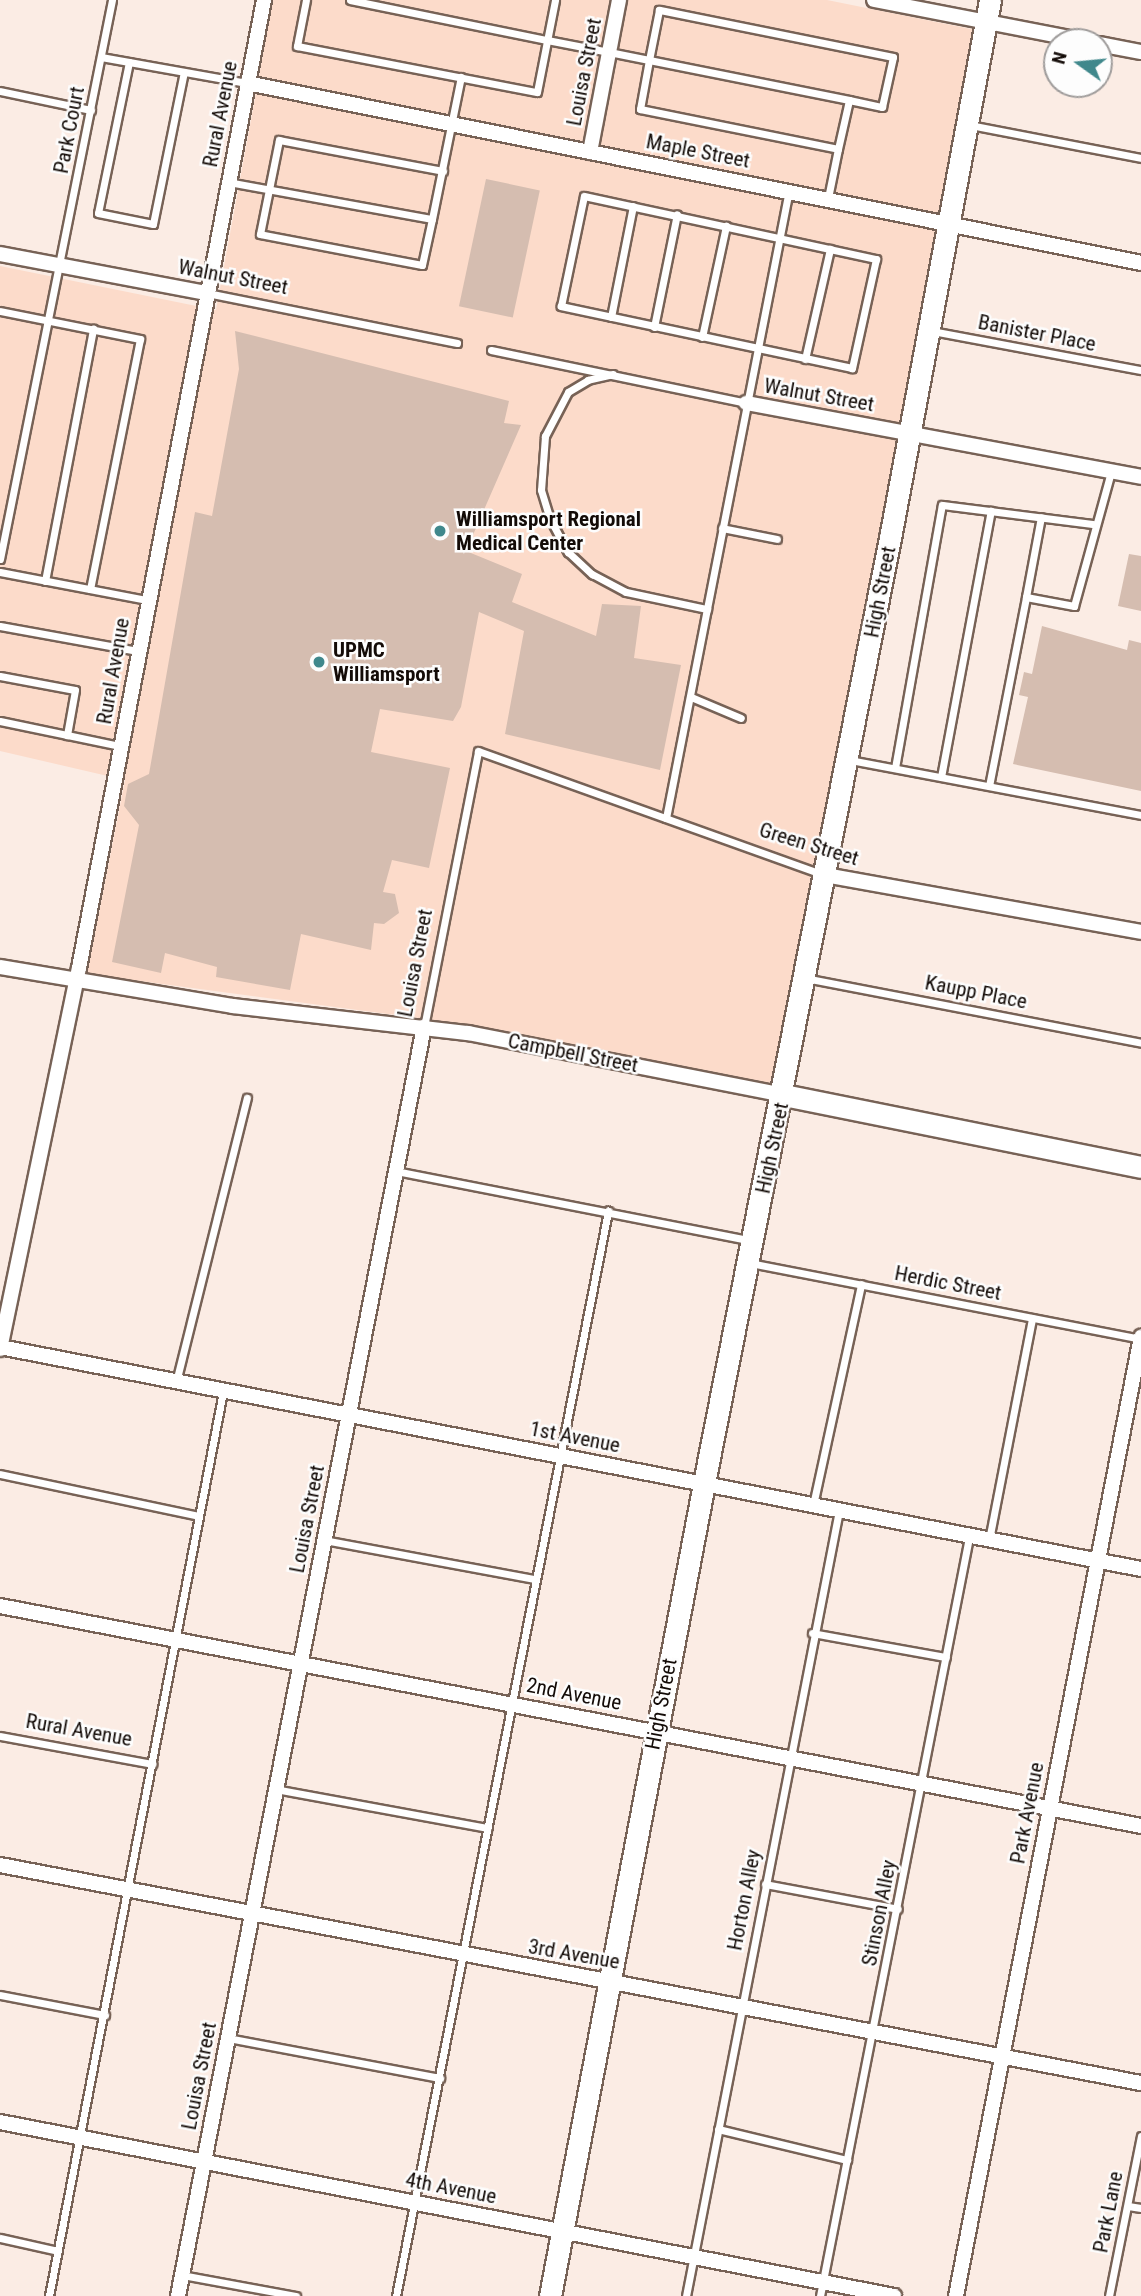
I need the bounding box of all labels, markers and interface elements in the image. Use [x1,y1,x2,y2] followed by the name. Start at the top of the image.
[561,16,607,128] street label: Louisa Street
[1043,28,1113,98] north arrow
[1047,49,1072,67] text: N
[197,59,243,169] street label: Rural Avenue
[48,84,90,176] street label: Park Court
[644,129,752,173] street label: Maple Street
[176,254,290,300] street label: Walnut Street
[976,309,1098,357] street label: Banister Place
[762,373,876,417] street label: Walnut Street
[456,506,641,556] place label: Williamsport Regional Medical Center
[430,521,450,541] marker: Williamsport Regional Medical Center
[859,544,901,640] street label: High Street
[91,616,135,726] street label: Rural Avenue
[333,637,440,687] place label: UPMC Williamsport
[311,654,327,670] marker: UPMC Williamsport
[756,817,862,871] street label: Green Street
[392,907,438,1019] street label: Louisa Street
[923,970,1029,1014] street label: Kaupp Place
[506,1028,640,1078] street label: Campbell Street
[750,1100,794,1196] street label: High Street
[893,1260,1003,1306] street label: Herdic Street
[528,1416,622,1458] street label: 1st Avenue
[284,1463,330,1575] street label: Louisa Street
[640,1656,682,1752] street label: High Street
[524,1672,624,1716] street label: 2nd Avenue
[24,1708,134,1752] street label: Rural Avenue
[1005,1760,1049,1866] street label: Park Avenue
[722,1847,766,1953] street label: Horton Alley
[856,1858,902,1968] street label: Stinson Alley
[526,1934,622,1974] street label: 3rd Avenue
[176,2020,222,2132] street label: Louisa Street
[403,2167,499,2209] street label: 4th Avenue
[1088,2169,1128,2255] street label: Park Lane

